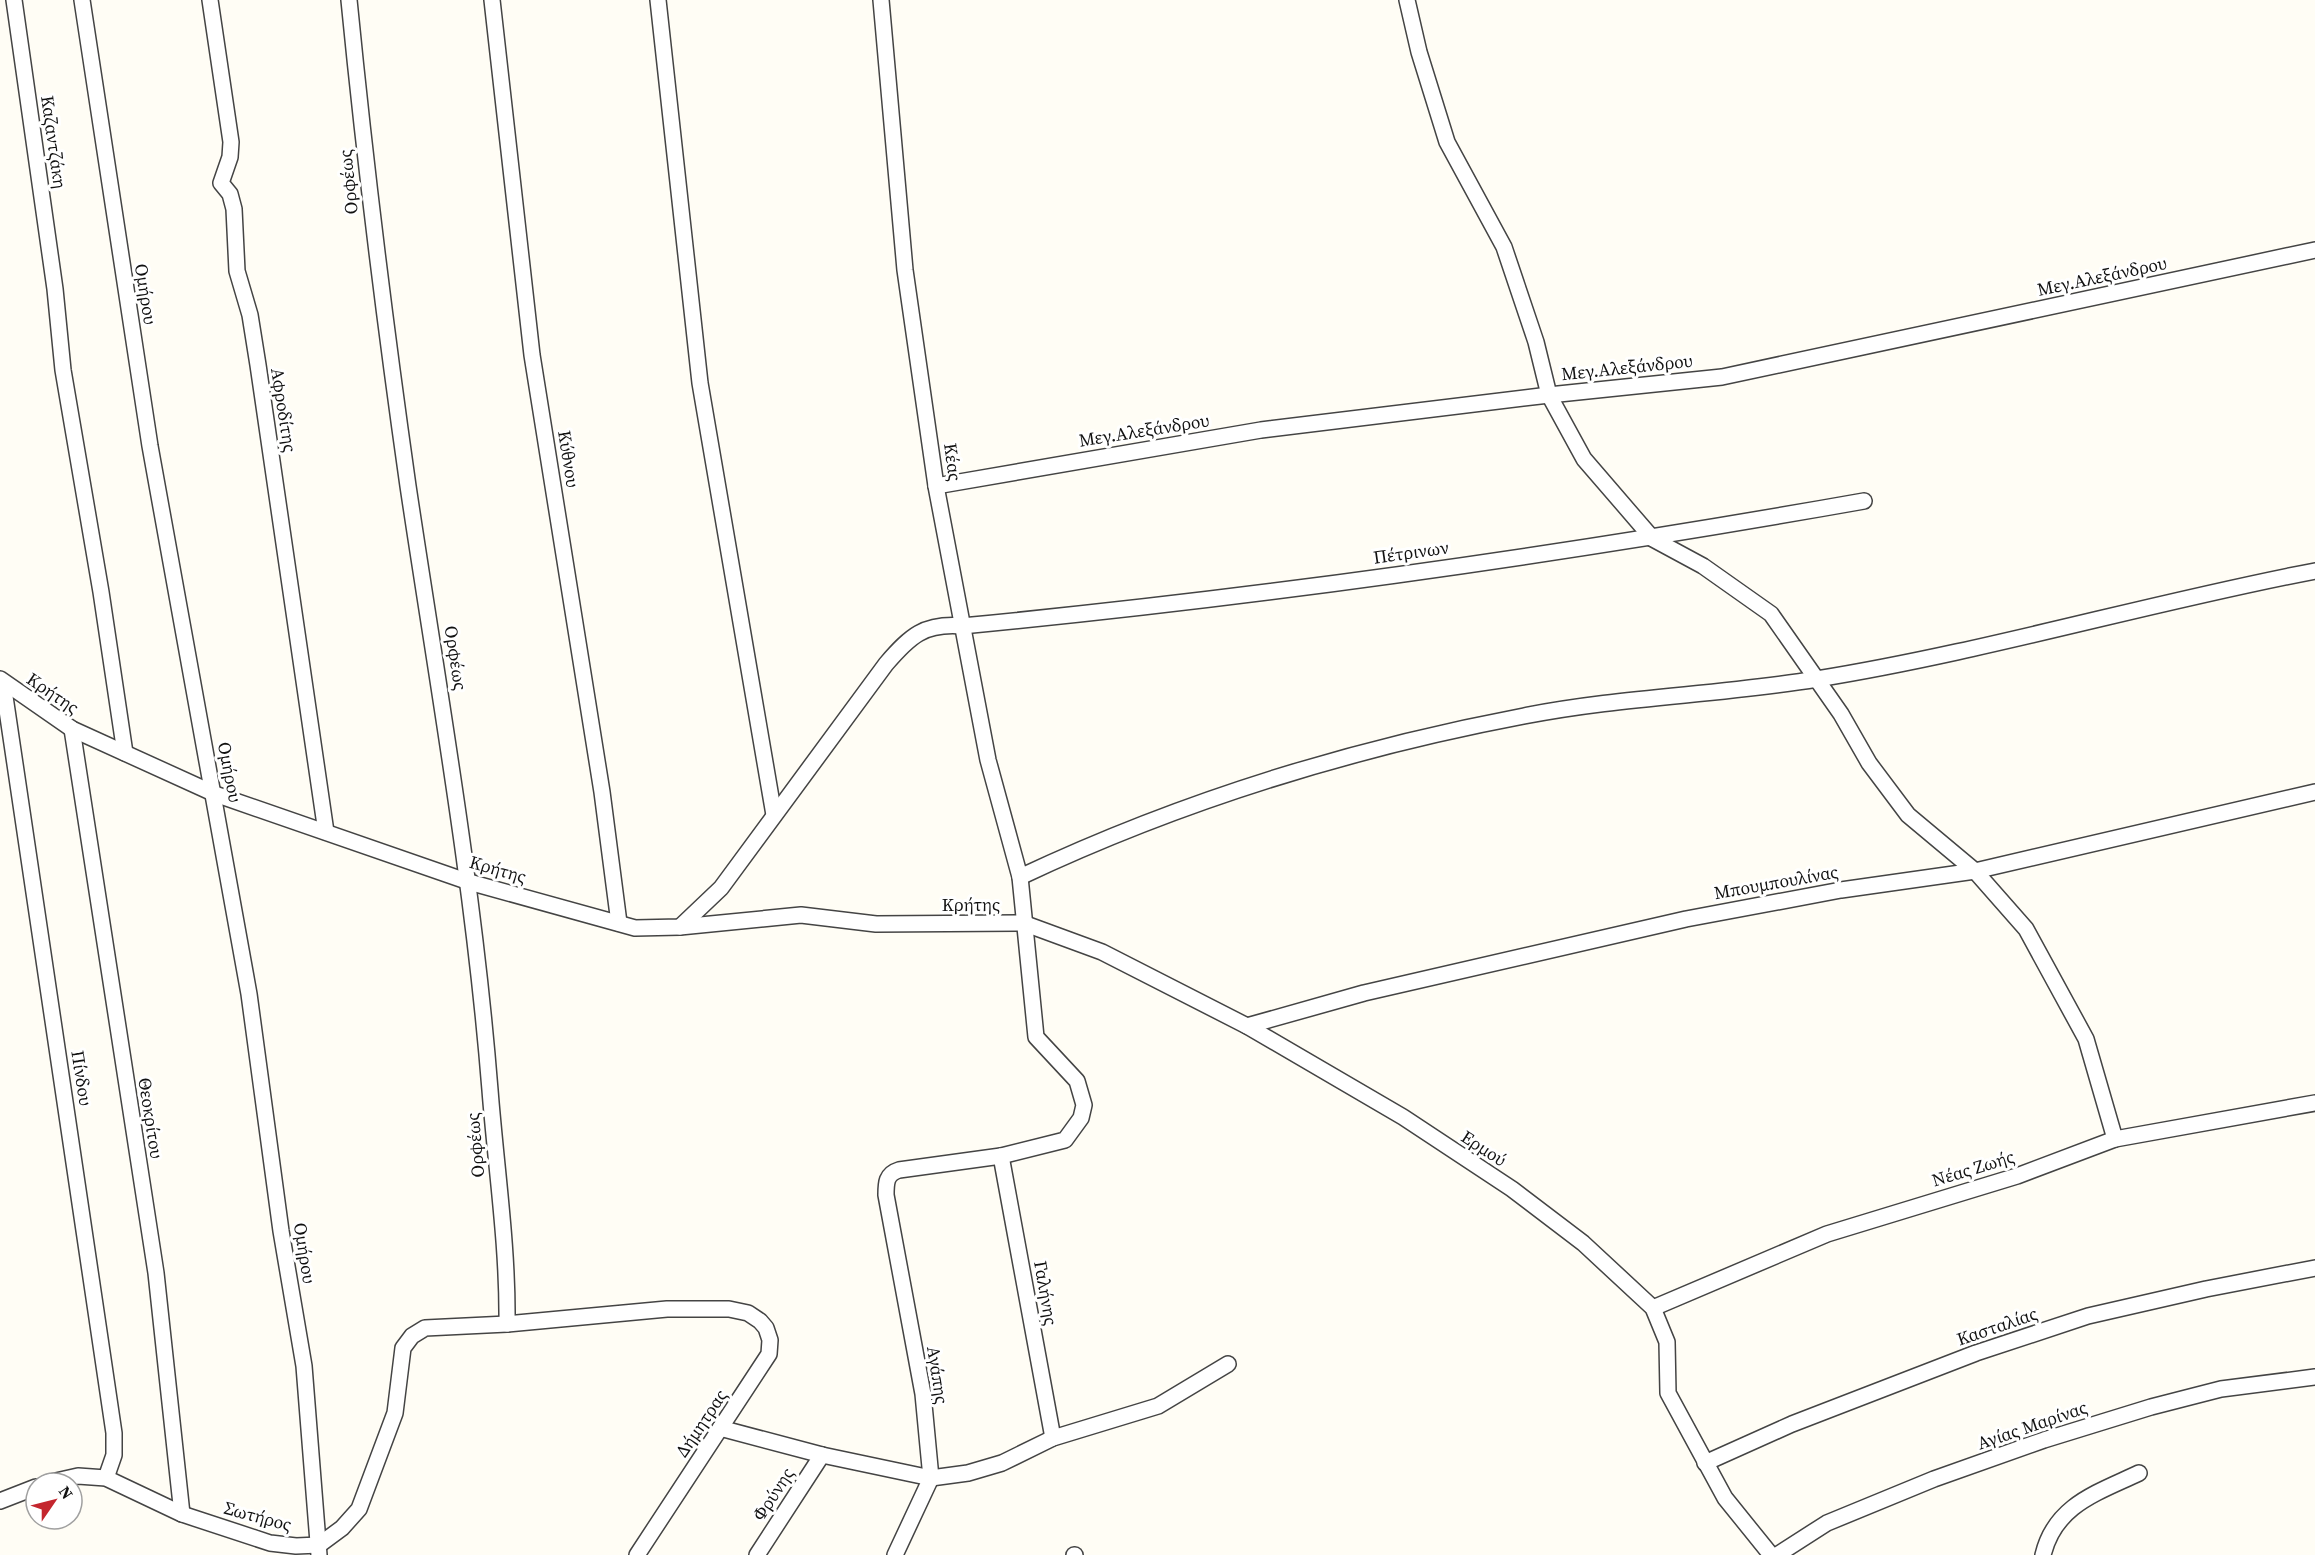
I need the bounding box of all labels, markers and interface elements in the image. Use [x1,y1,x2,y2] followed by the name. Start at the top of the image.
[35,94,73,190] street label: Καζαντζάκη
[332,148,364,216] street label: Ορφέως
[2035,250,2169,302] street label: Μεγ.Αλεξάνδρου
[129,262,163,326] street label: Ομήρου
[1560,348,1694,386] street label: Μεγ.Αλεξάνδρου
[265,366,303,454] street label: Αφροδίτης
[1077,407,1211,453] street label: Μεγ.Αλεξάνδρου
[552,429,586,489] street label: Κύθνου
[938,441,968,483] street label: Κέας
[1372,534,1451,570] street label: Πέτρινων
[439,624,473,692] street label: Ορφέως
[22,666,84,720] street label: Κρήτης
[212,740,248,804] street label: Ομήρου
[467,849,529,889] street label: Κρήτης
[1712,859,1840,905] street label: Μπουμπουλίνας
[942,892,1000,917] street label: Κρήτης
[65,1049,99,1107] street label: Πίνδου
[132,1076,170,1160] street label: Θεοκρίτου
[460,1111,490,1179] street label: Ορφέως
[1456,1124,1512,1172] street label: Ερμού
[1929,1144,2017,1192] street label: Νέας Ζωής
[288,1221,322,1285] street label: Ομήρου
[1028,1259,1064,1327] street label: Γαλήνης
[1953,1301,2041,1351] street label: Κασταλίας
[921,1344,955,1406] street label: Αγάπης
[669,1384,733,1462] street label: Δήμητρας
[1974,1394,2090,1456] street label: Αγίας Μαρίνας
[746,1462,800,1526] street label: Φρύνης
[24,1471,84,1531] north arrow
[54,1481,79,1504] text: N
[221,1495,295,1537] street label: Σωτήρος

